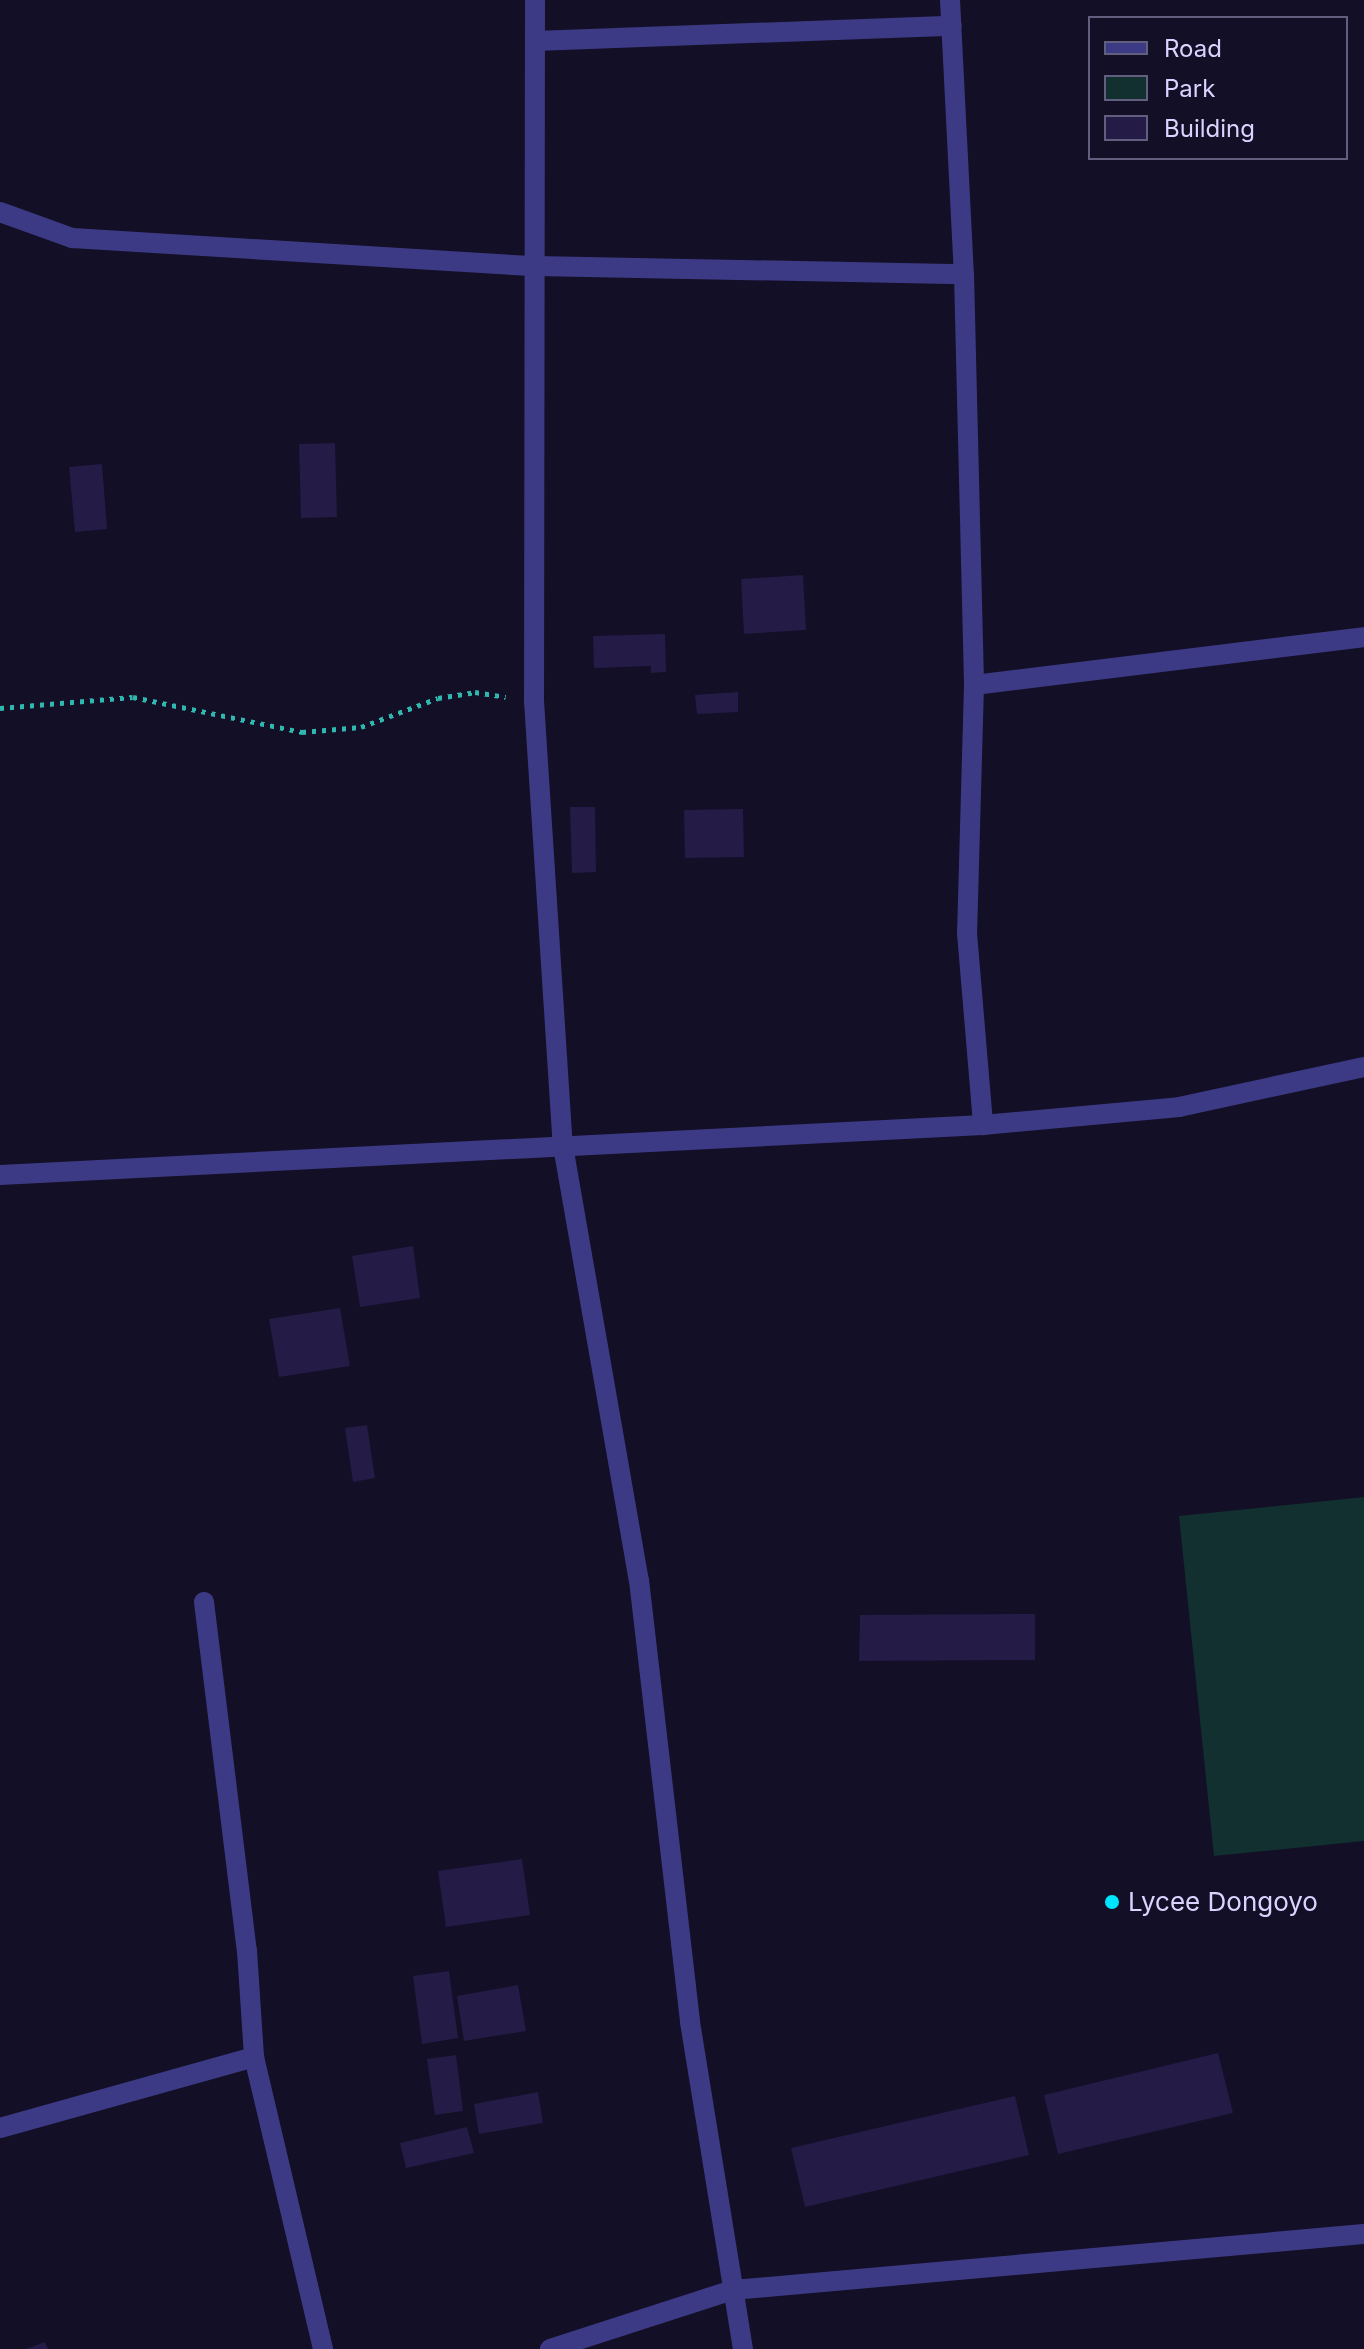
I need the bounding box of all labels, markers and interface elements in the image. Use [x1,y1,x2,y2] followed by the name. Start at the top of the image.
[1088,16,1348,160] legend
[1164,34,1222,63] text: Road
[1164,74,1215,103] text: Park
[1164,114,1255,143] text: Building
[1128,1886,1318,1918] place label: Lycee Dongoyo
[1103,1893,1121,1911] marker: Lycee Dongoyo

